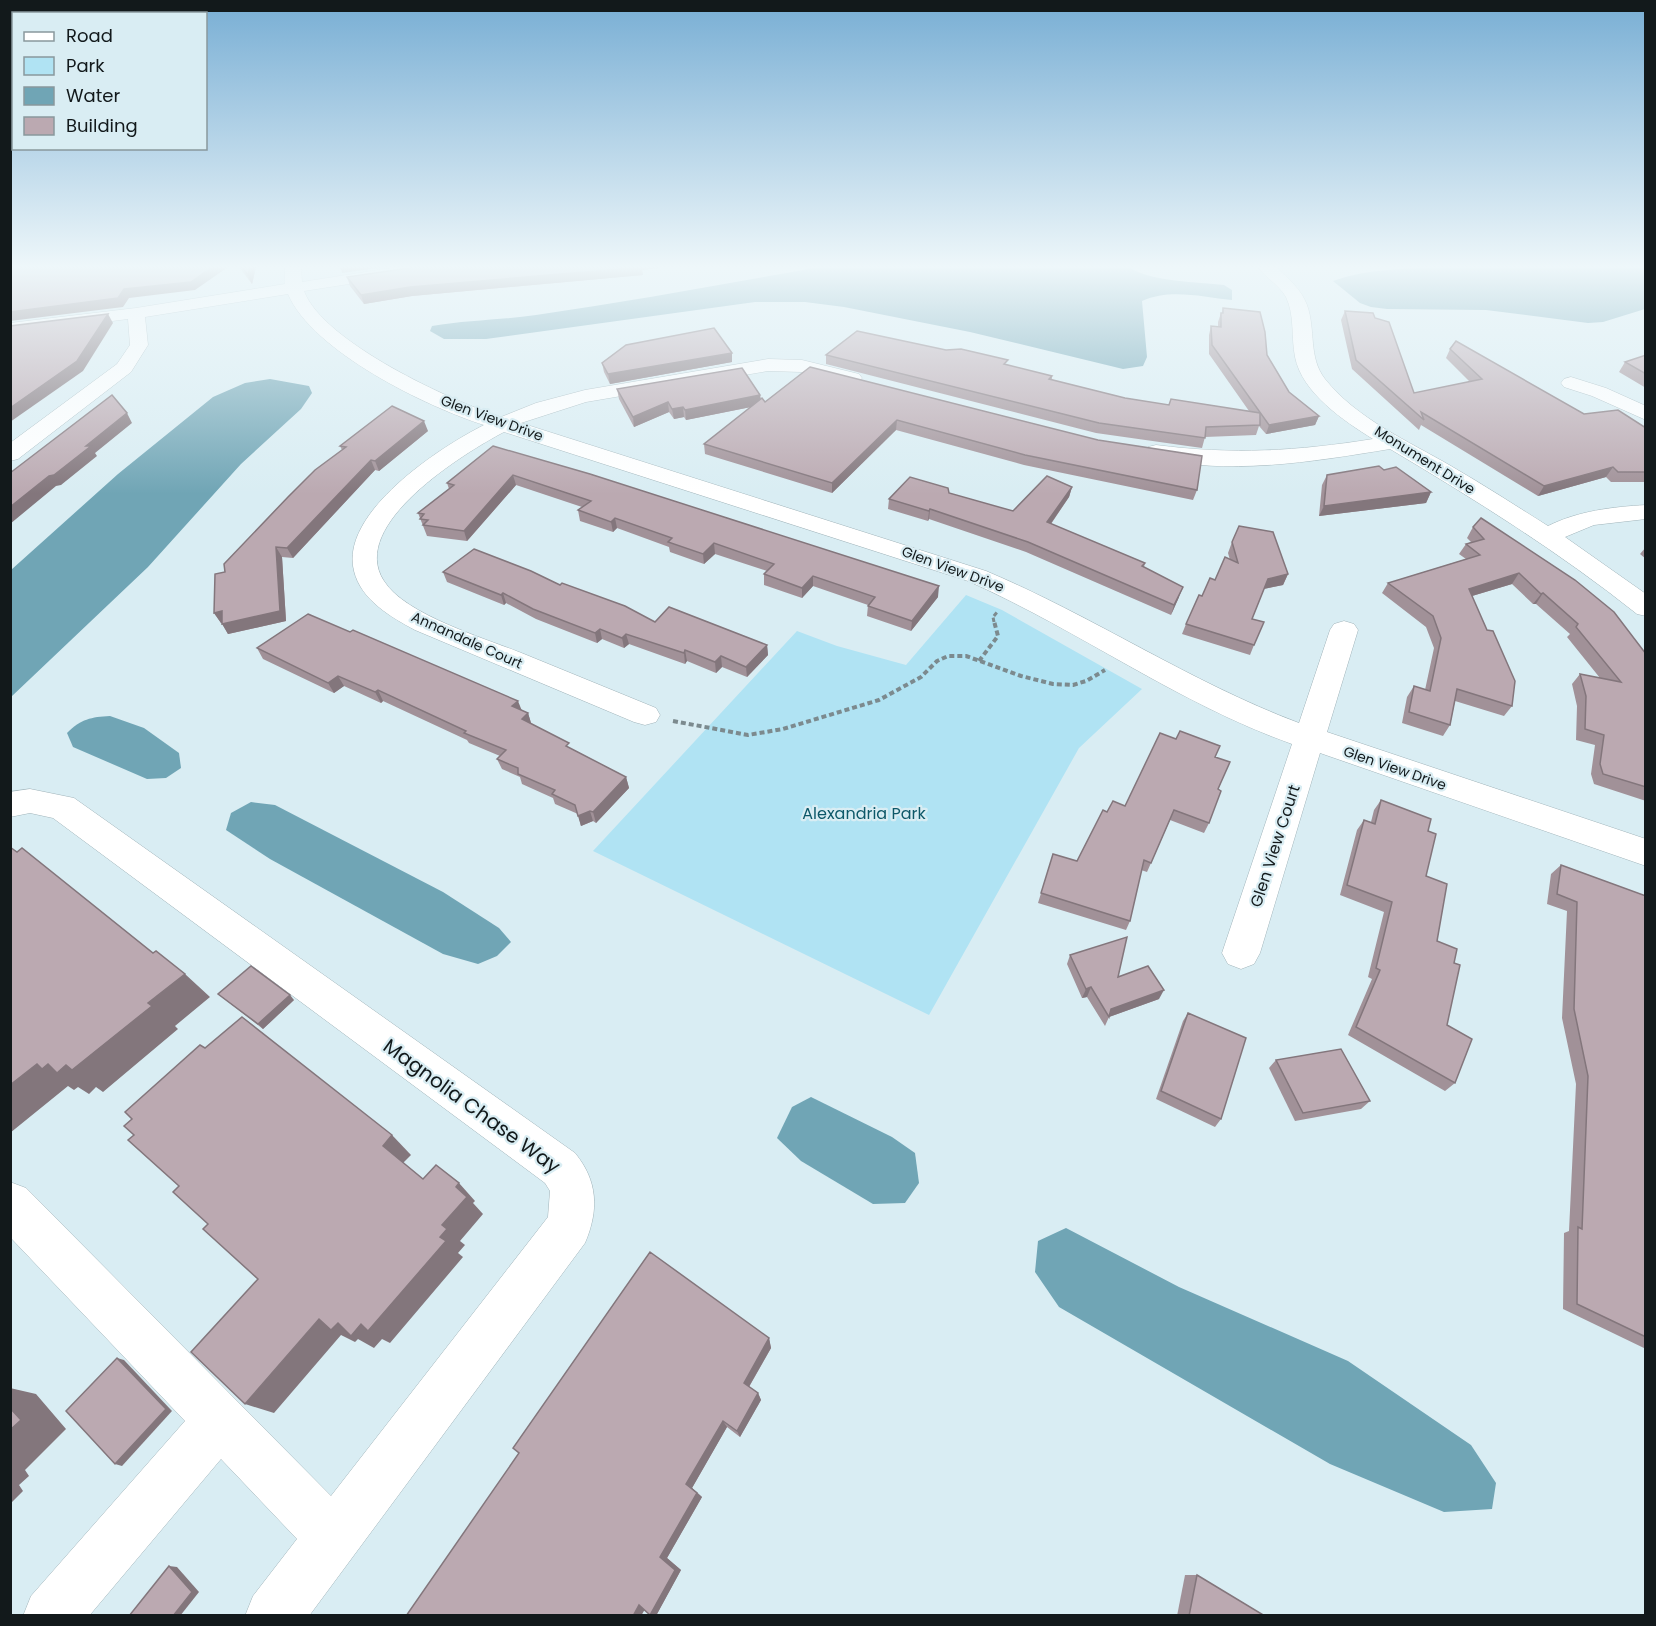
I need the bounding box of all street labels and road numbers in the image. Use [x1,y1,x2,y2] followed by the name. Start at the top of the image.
[438,390,546,446] street label: Glen View Drive
[1371,421,1479,499] street label: Monument Drive
[899,541,1007,597] street label: Glen View Drive
[408,607,526,673] street label: Annandale Court
[1341,741,1449,795] street label: Glen View Drive
[1244,782,1306,910] street label: Glen View Court
[378,1032,566,1180] street label: Magnolia Chase Way

